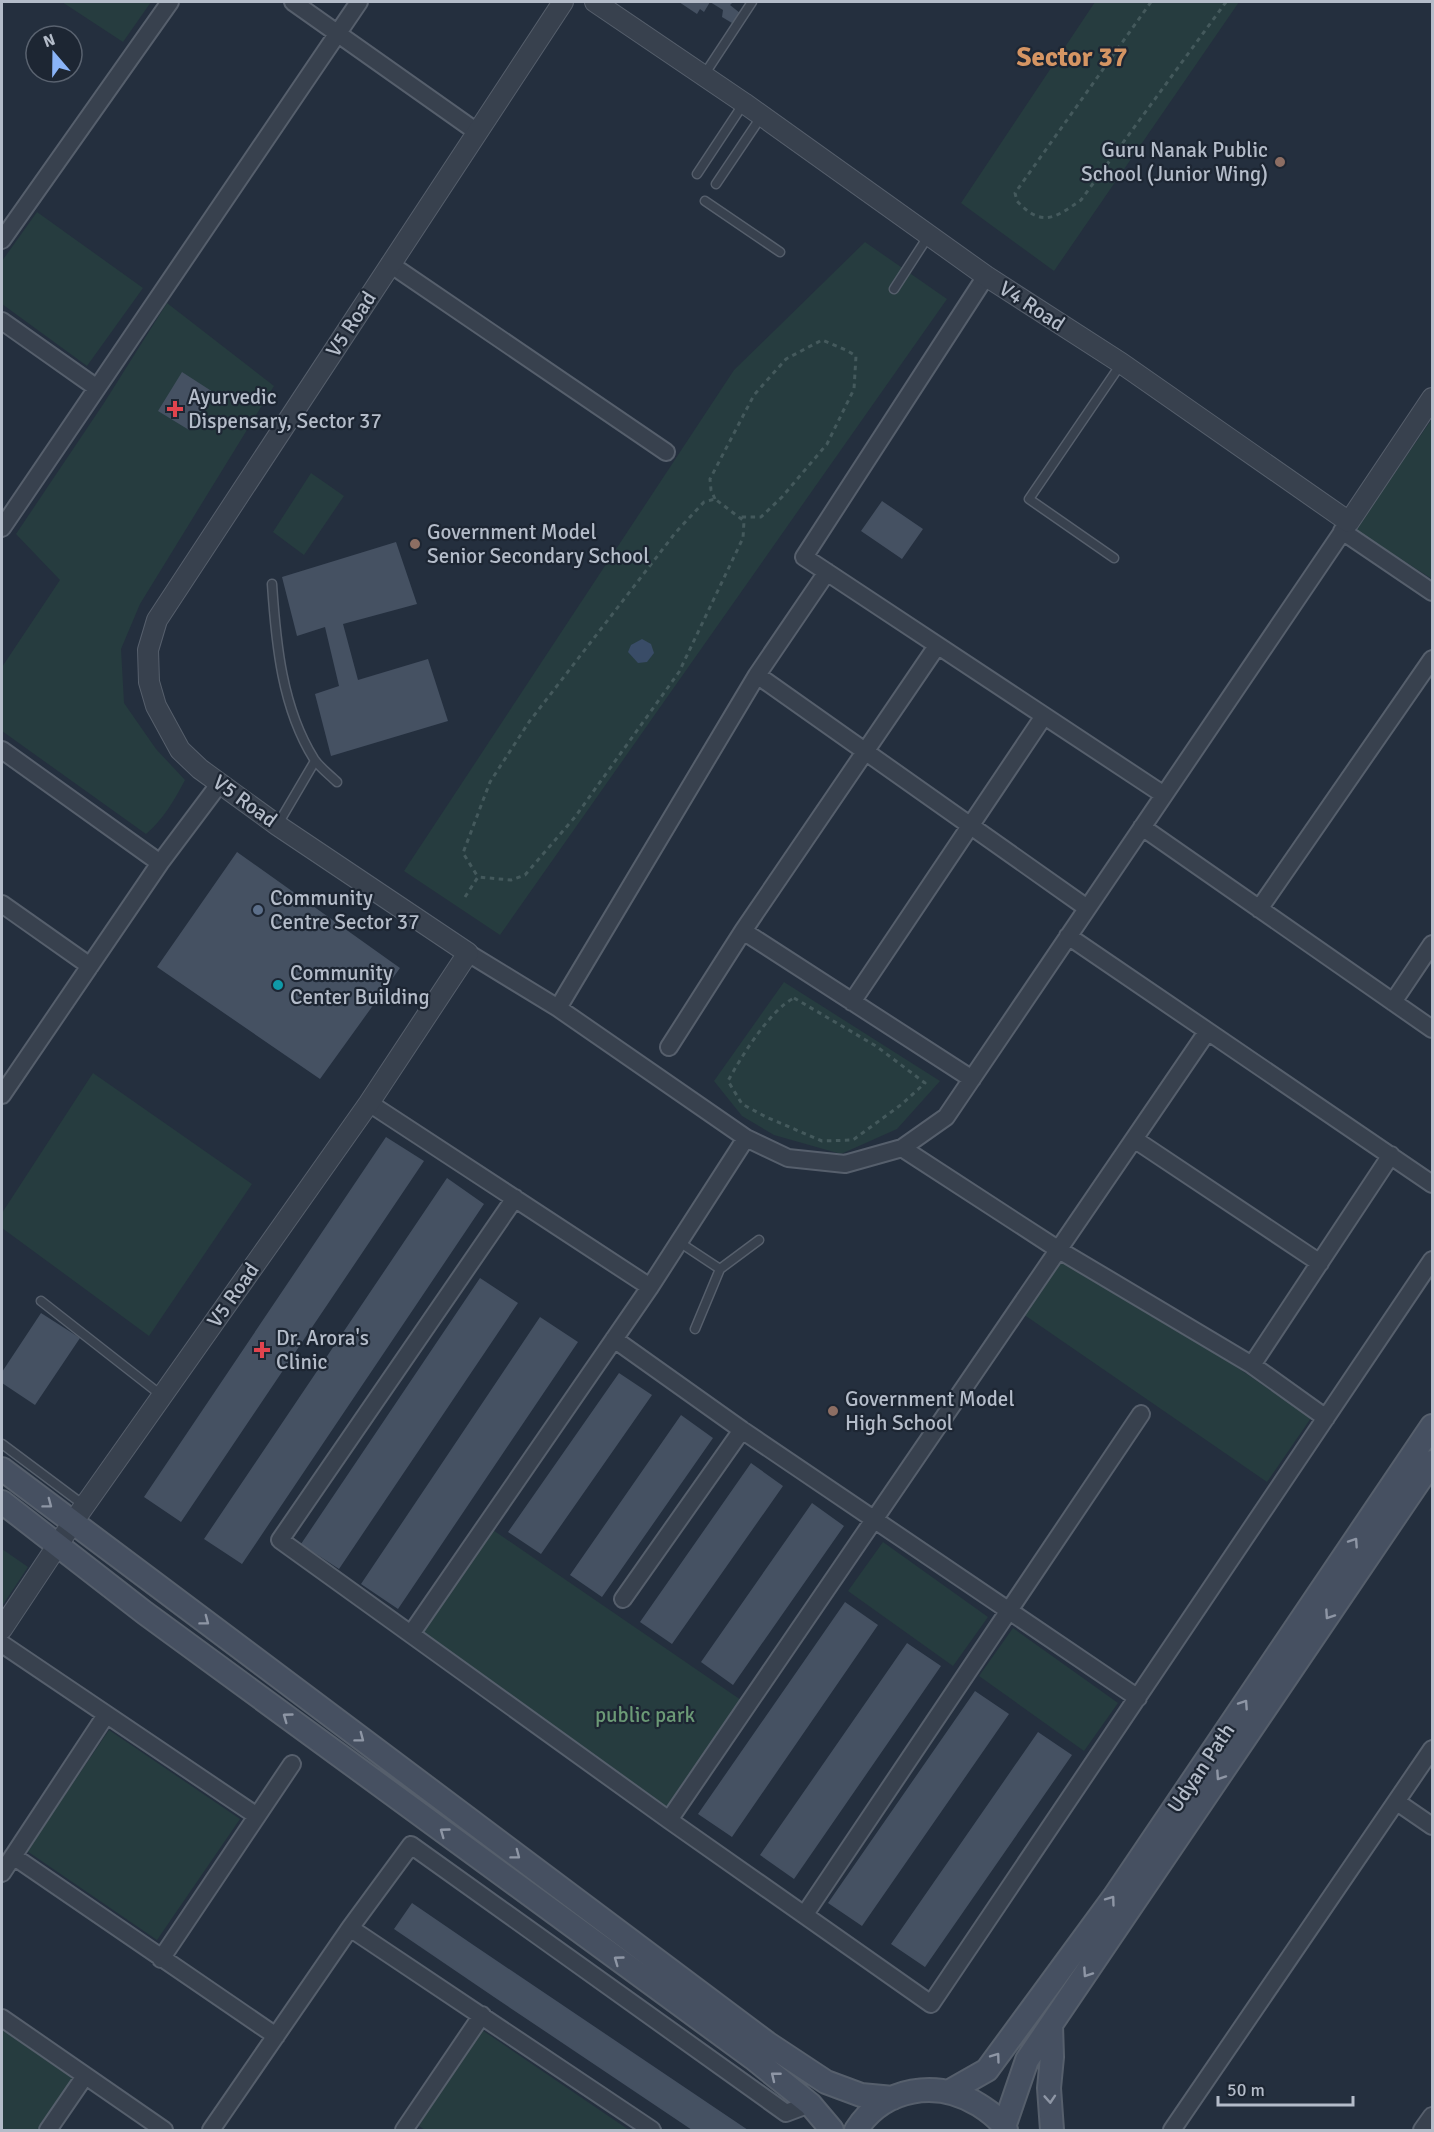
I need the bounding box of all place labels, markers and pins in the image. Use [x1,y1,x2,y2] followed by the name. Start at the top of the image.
[1081,137,1268,187] place label: Guru Nanak Public School (Junior Wing)
[1273,155,1287,169] marker: Guru Nanak Public School (Junior Wing)
[188,384,382,434] place label: Ayurvedic Dispensary, Sector 37
[166,400,184,418] marker: Ayurvedic Dispensary, Sector 37
[427,519,649,569] place label: Government Model Senior Secondary School
[408,537,422,551] marker: Government Model Senior Secondary School
[270,885,419,935] place label: Community Centre Sector 37
[251,903,265,917] marker: Community Centre Sector 37
[290,960,430,1010] place label: Community Center Building
[271,978,285,992] marker: Community Center Building
[276,1325,369,1375] place label: Dr. Arora's Clinic
[253,1341,271,1359] marker: Dr. Arora's Clinic
[845,1386,1015,1436] place label: Government Model High School
[826,1404,840,1418] marker: Government Model High School

